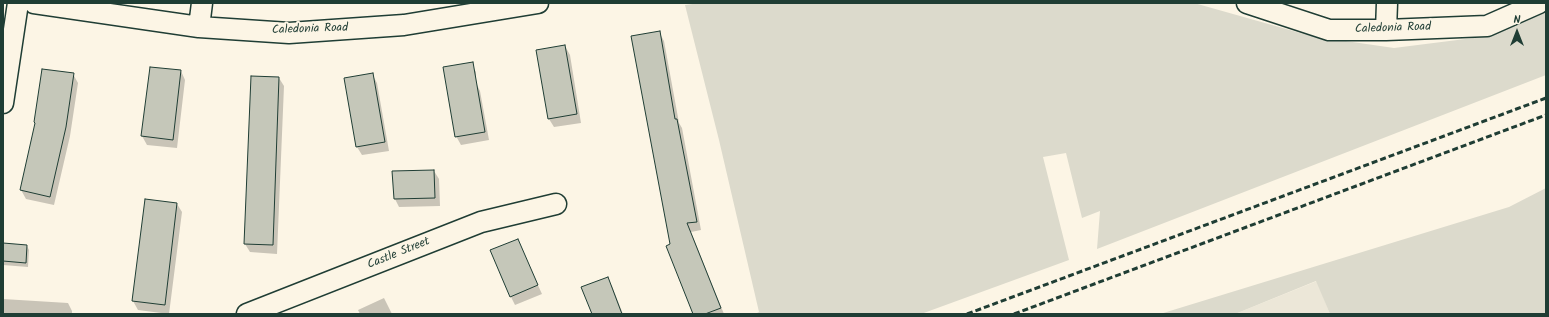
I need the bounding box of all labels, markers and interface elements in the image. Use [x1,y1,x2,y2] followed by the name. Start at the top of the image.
[1514,11,1520,29] text: N
[1497,12,1537,52] north arrow
[1355,20,1431,38] street label: Caledonia Road
[272,21,348,39] street label: Caledonia Road
[366,235,432,273] street label: Castle Street

